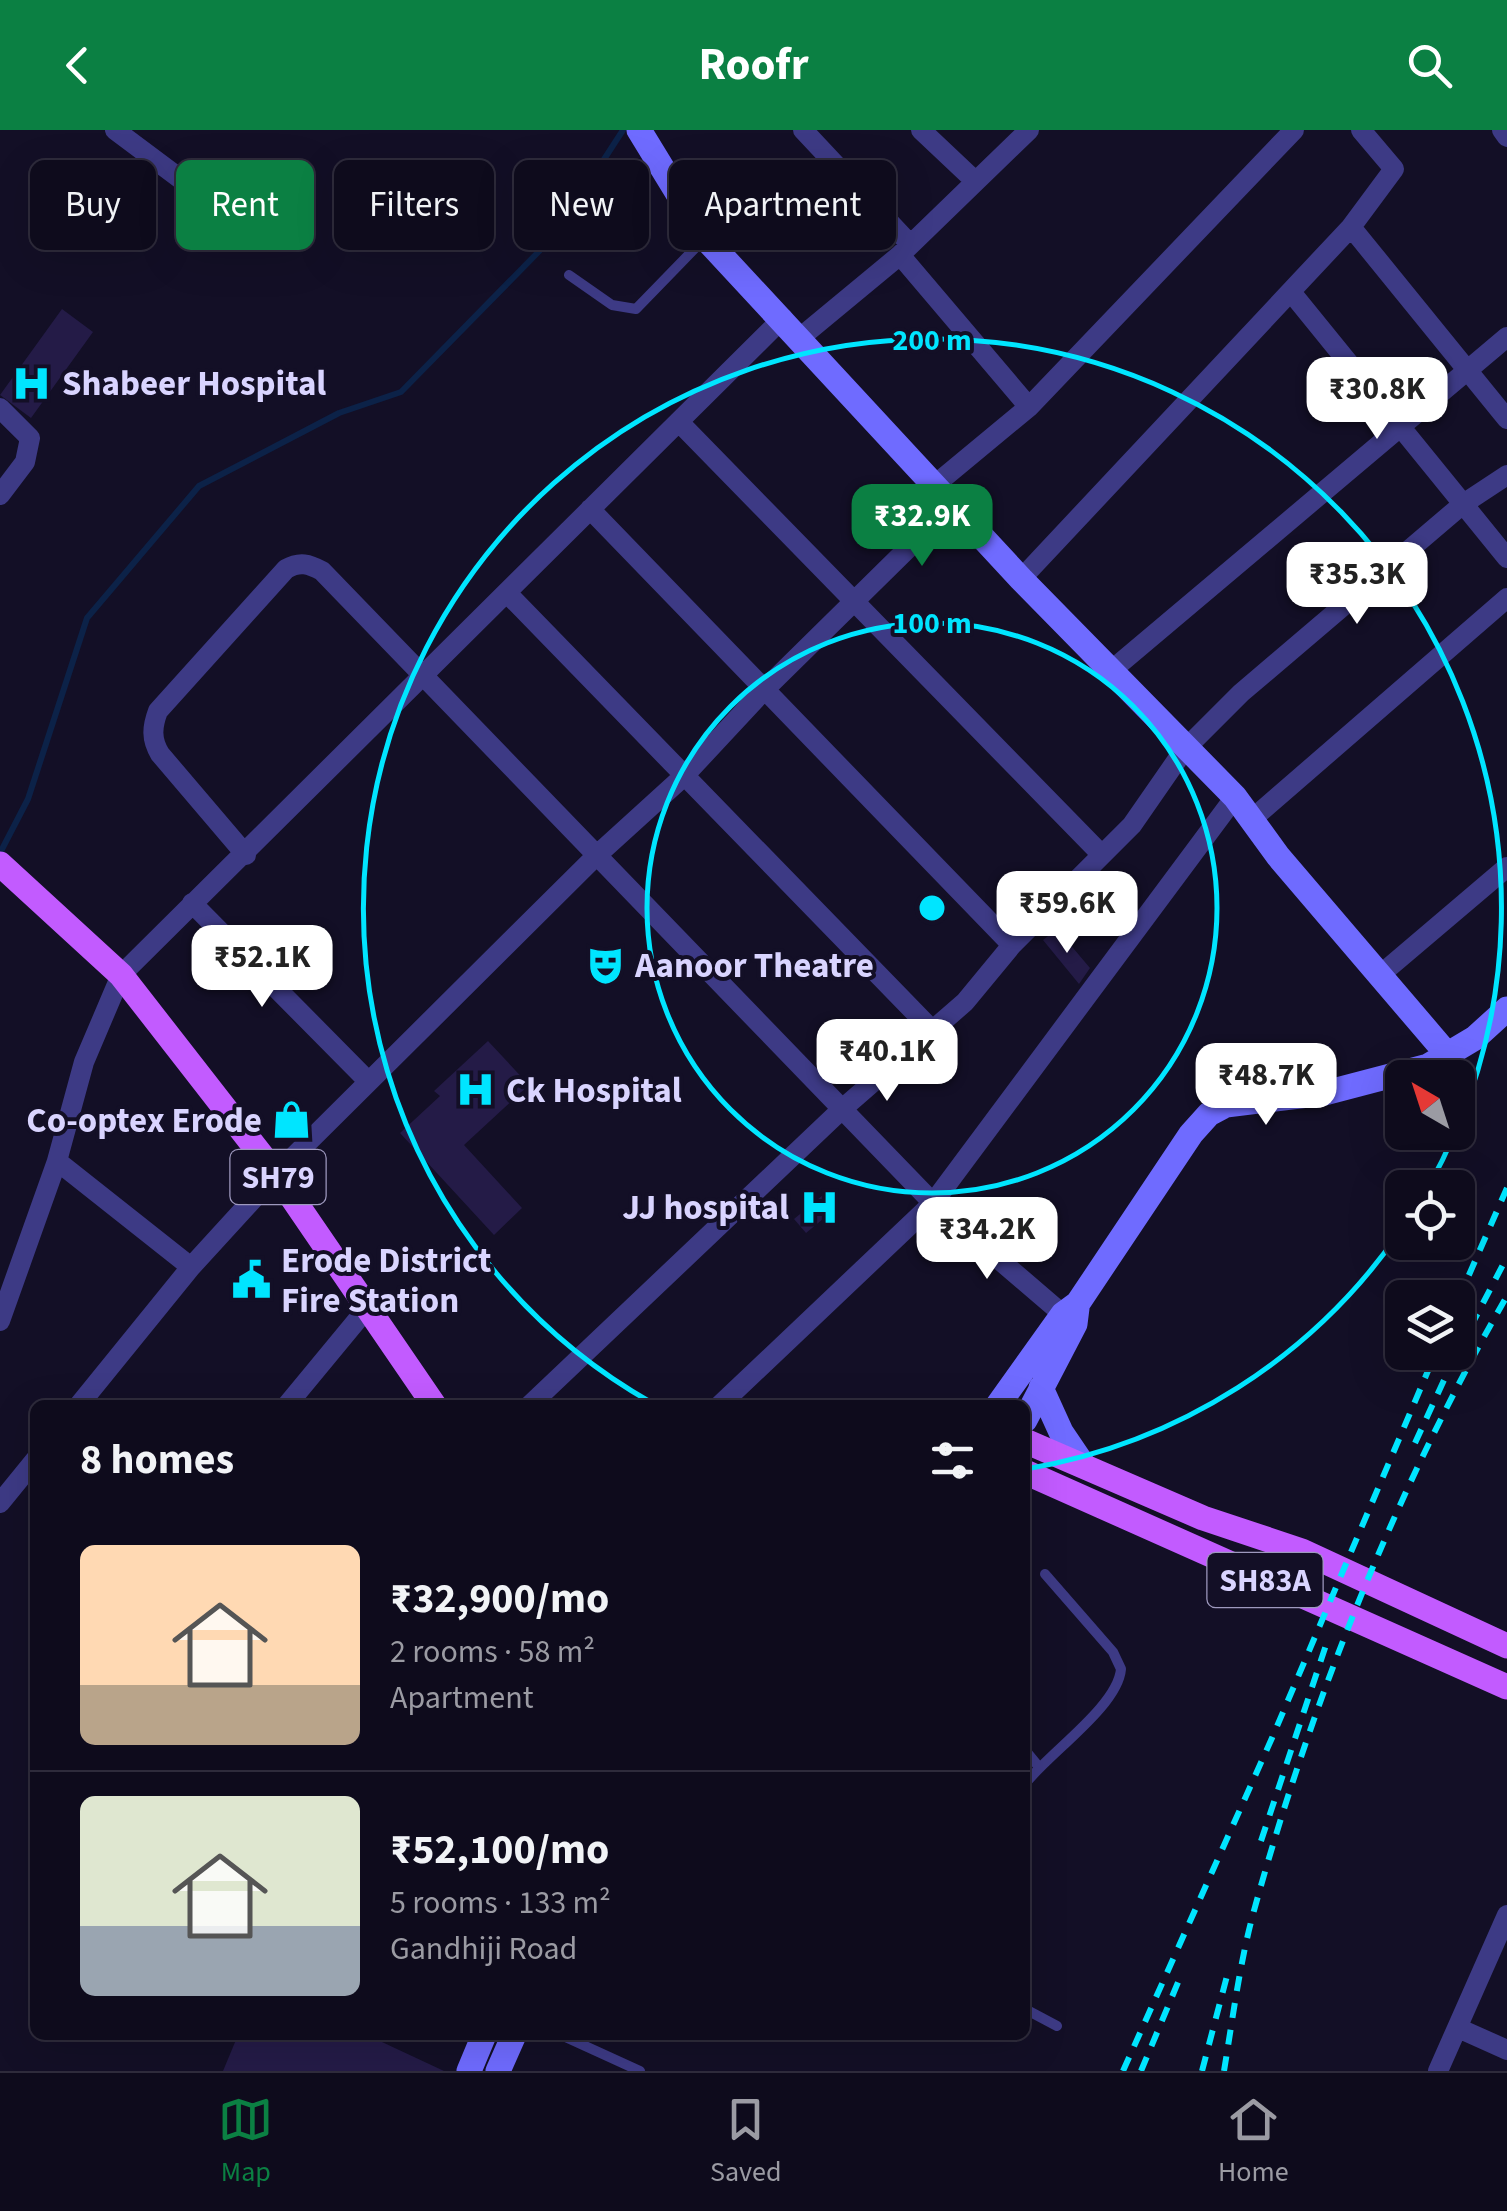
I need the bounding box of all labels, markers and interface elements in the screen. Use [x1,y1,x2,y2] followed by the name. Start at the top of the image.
[698,33,809,97] text: Roofr
[50,38,105,93] icon: back
[1402,38,1457,93] icon: search
[30,160,156,250] chip: Buy
[176,160,314,250] chip: Rent
[334,160,494,250] chip: Filters
[514,160,649,250] chip: New
[669,160,896,250] chip: Apartment
[892,319,972,362] text: 200 m
[1296,357,1458,442] pin: ₹30.8K
[62,359,326,409] place label: Shabeer Hospital
[11,362,53,404] hospital icon: Shabeer Hospital
[1329,366,1425,412] text: ₹30.8K
[841,484,1003,569] pin: ₹32.9K
[874,493,970,539] text: ₹32.9K
[1276,542,1438,627] pin: ₹35.3K
[1309,551,1405,597] text: ₹35.3K
[892,602,972,645] text: 100 m
[986,871,1148,956] pin: ₹59.6K
[1019,880,1115,926] text: ₹59.6K
[914,890,950,926] centre of rings
[181,925,343,1010] pin: ₹52.1K
[214,934,310,980] text: ₹52.1K
[634,941,874,991] place label: Aanoor Theatre
[584,944,626,986] theatre icon: Aanoor Theatre
[806,1019,968,1104] pin: ₹40.1K
[839,1028,935,1074] text: ₹40.1K
[1185,1043,1347,1128] pin: ₹48.7K
[1218,1052,1314,1098] text: ₹48.7K
[1385,1060,1475,1150] north arrow
[1385,1060,1475,1370] map controls
[506,1066,682,1116] place label: Ck Hospital
[455,1069,497,1111] hospital icon: Ck Hospital
[26,1096,262,1146] place label: Co-optex Erode
[271,1099,313,1141] shop icon: Co-optex Erode
[230,1150,326,1204] road number: SH79
[1385,1170,1475,1260] button: locate
[622,1183,789,1233] place label: JJ hospital
[798,1186,840,1228] hospital icon: JJ hospital
[906,1197,1068,1282] pin: ₹34.2K
[939,1206,1035,1252] text: ₹34.2K
[281,1236,492,1326] place label: Erode District Fire Station
[230,1259,272,1301] public building icon: Erode District Fire Station
[1385,1280,1475,1370] button: layers
[80,1430,234,1490] text: 8 homes
[925,1433,980,1488] icon: filters
[1208,1553,1322,1607] road number: SH83A
[390,1569,609,1629] text: ₹32,900/mo
[160,1585,280,1705] icon: home
[390,1629,595,1675] text: 2 rooms · 58 m²
[390,1675,533,1721] text: Apartment
[390,1820,609,1880] text: ₹52,100/mo
[160,1836,280,1956] icon: home
[390,1880,611,1926] text: 5 rooms · 133 m²
[390,1926,577,1972] text: Gandhiji Road
[218,2092,273,2192] tab: Map
[710,2092,781,2192] tab: Saved
[1218,2092,1289,2192] tab: Home

